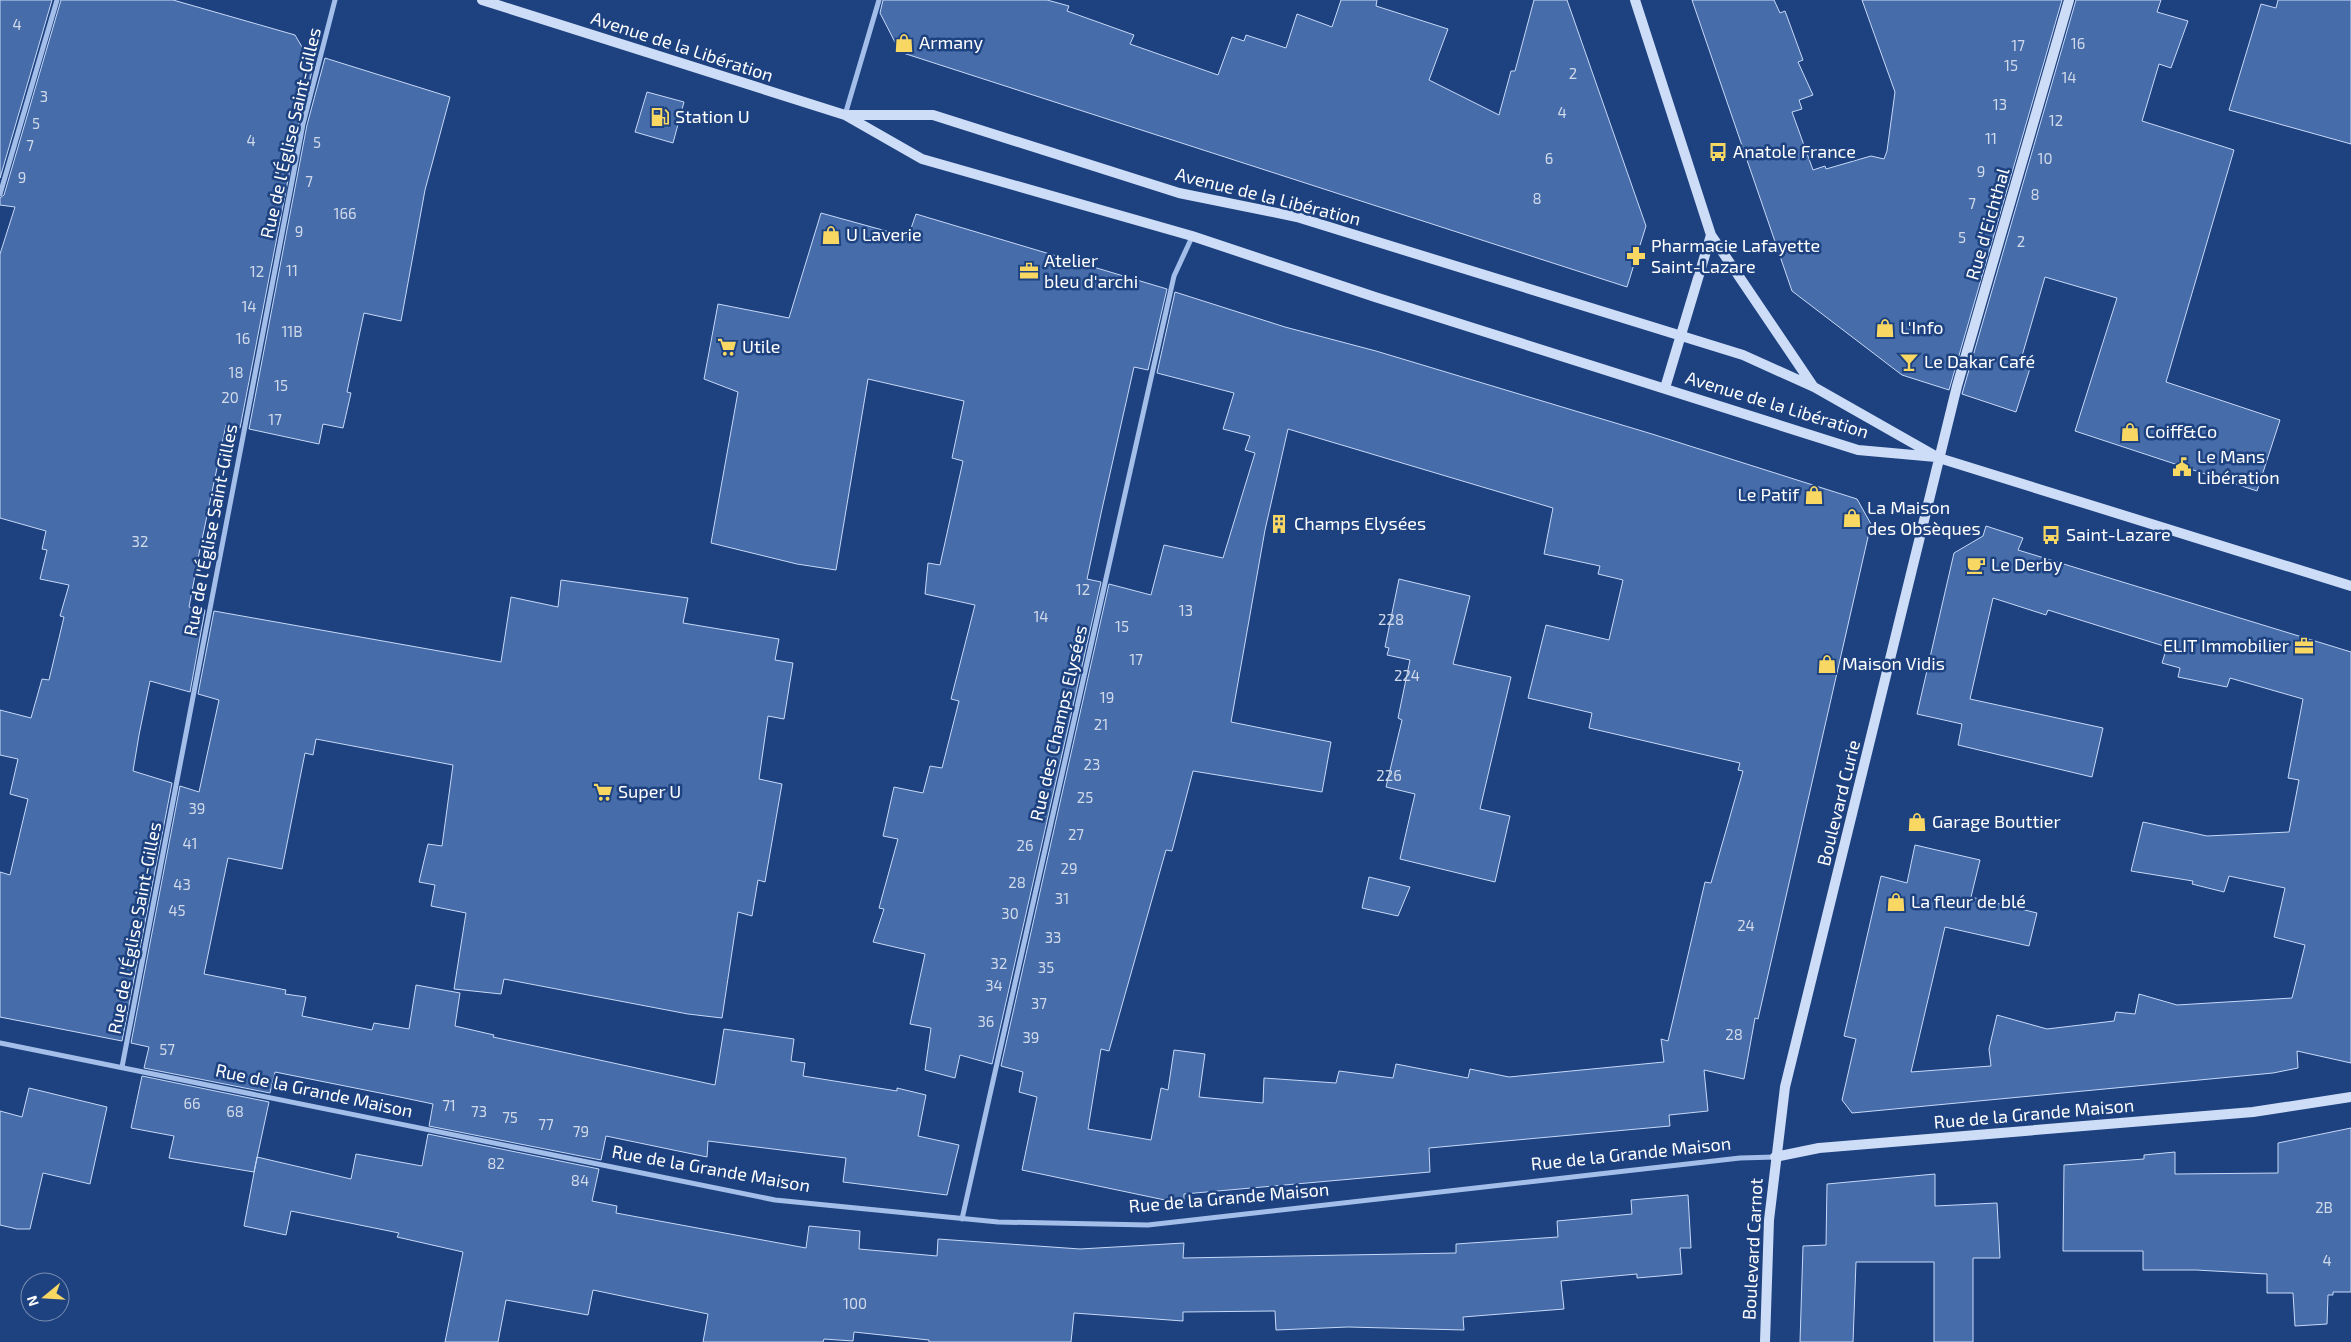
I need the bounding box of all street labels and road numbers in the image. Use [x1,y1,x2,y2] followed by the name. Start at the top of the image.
[588,6,776,86] street label: Avenue de la Libération
[255,25,325,240] street label: Rue de l'Église Saint-Gilles
[1173,162,1363,230] street label: Avenue de la Libération
[1961,165,2014,282] street label: Rue d'Eichthal
[1683,366,1872,442] street label: Avenue de la Libération
[179,422,241,638] street label: Rue de l'Église Saint-Gilles
[1025,623,1091,823] street label: Rue des Champs Elysées
[1812,737,1864,868] street label: Boulevard Curie
[103,820,165,1036] street label: Rue de l'Église Saint-Gilles
[214,1058,415,1122] street label: Rue de la Grande Maison
[1933,1093,2135,1133] street label: Rue de la Grande Maison
[1530,1132,1732,1174] street label: Rue de la Grande Maison
[610,1140,812,1196] street label: Rue de la Grande Maison
[1128,1177,1330,1217] street label: Rue de la Grande Maison
[1737,1177,1767,1321] street label: Boulevard Carnot

